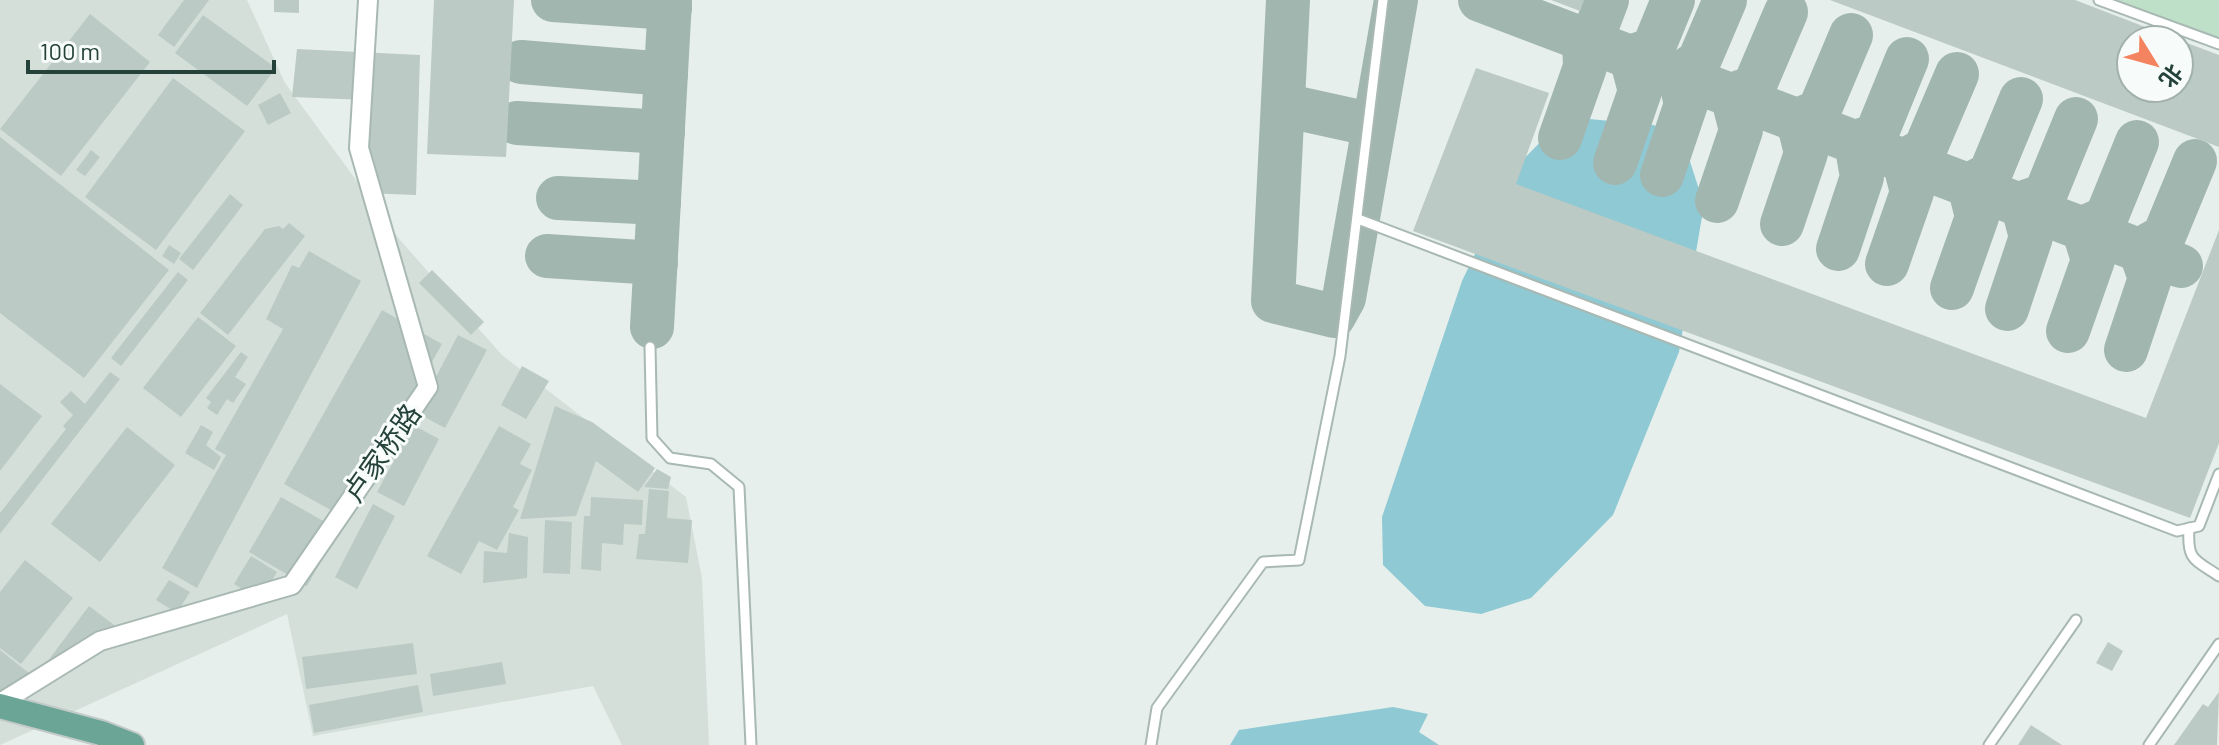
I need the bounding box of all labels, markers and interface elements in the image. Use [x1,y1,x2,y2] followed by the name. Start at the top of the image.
[28,24,274,74] scale bar
[2115,24,2195,104] north arrow
[40,36,100,65] text: 100 m
[2155,60,2189,93] text: 北
[335,397,427,508] street label: 卢家桥路

